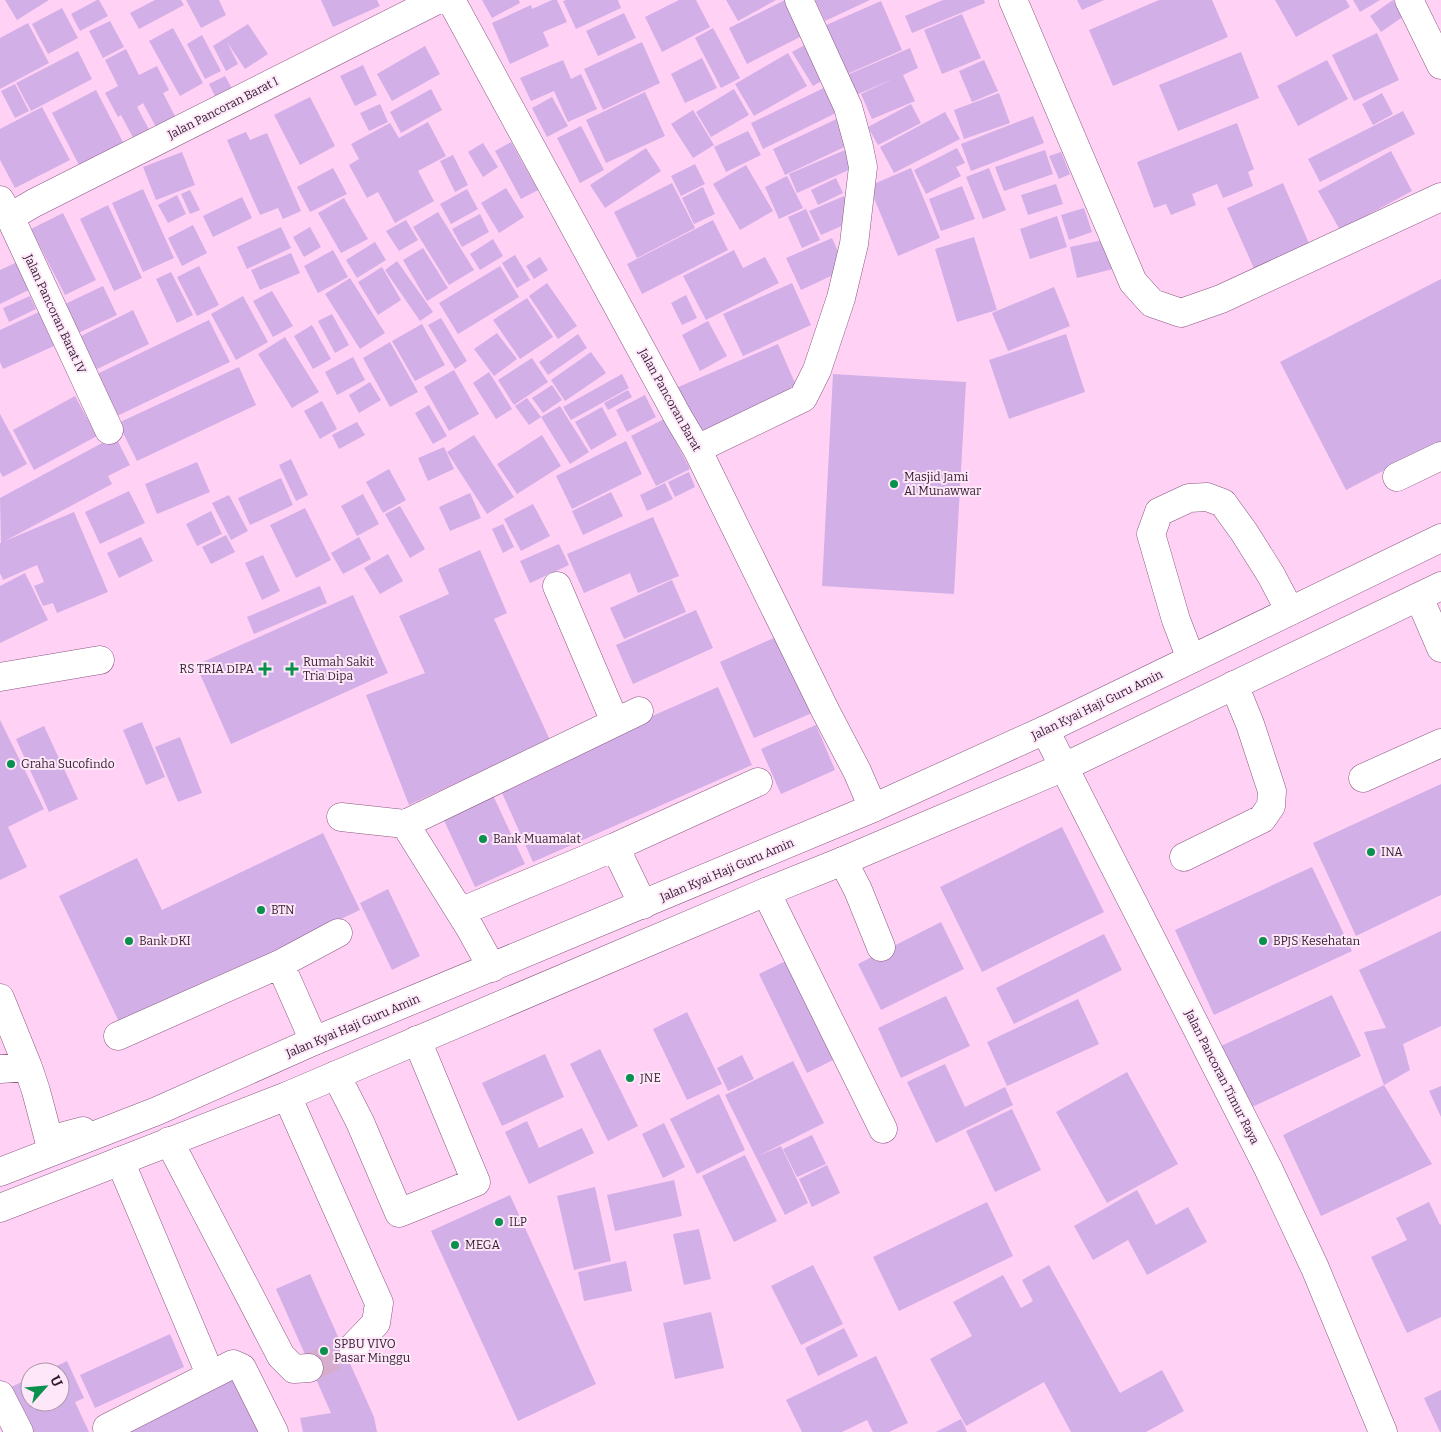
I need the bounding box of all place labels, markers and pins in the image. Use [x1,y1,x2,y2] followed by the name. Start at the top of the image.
[904,470,982,498] place label: Masjid Jami Al Munawwar
[888,478,900,490] marker: Masjid Jami Al Munawwar
[303,655,375,683] place label: Rumah Sakit Tria Dipa
[179,662,254,676] place label: RS TRIA DIPA
[258,662,272,676] marker: RS TRIA DIPA
[285,662,299,676] marker: Rumah Sakit Tria Dipa
[21,757,115,771] place label: Graha Sucofindo
[5,758,17,770] marker: Graha Sucofindo
[493,832,581,846] place label: Bank Muamalat
[477,833,489,845] marker: Bank Muamalat
[1381,845,1403,859] place label: INA
[1365,846,1377,858] marker: INA
[271,903,295,917] place label: BTN
[255,904,267,916] marker: BTN
[139,934,191,948] place label: Bank DKI
[1273,934,1361,948] place label: BPJS Kesehatan
[123,935,135,947] marker: Bank DKI
[1257,935,1269,947] marker: BPJS Kesehatan
[639,1071,661,1085] place label: JNE
[624,1072,636,1084] marker: JNE
[509,1215,527,1229] place label: ILP
[493,1216,505,1228] marker: ILP
[465,1238,501,1252] place label: MEGA
[449,1239,461,1251] marker: MEGA
[334,1337,411,1365] place label: SPBU VIVO Pasar Minggu
[318,1345,330,1357] marker: SPBU VIVO Pasar Minggu

